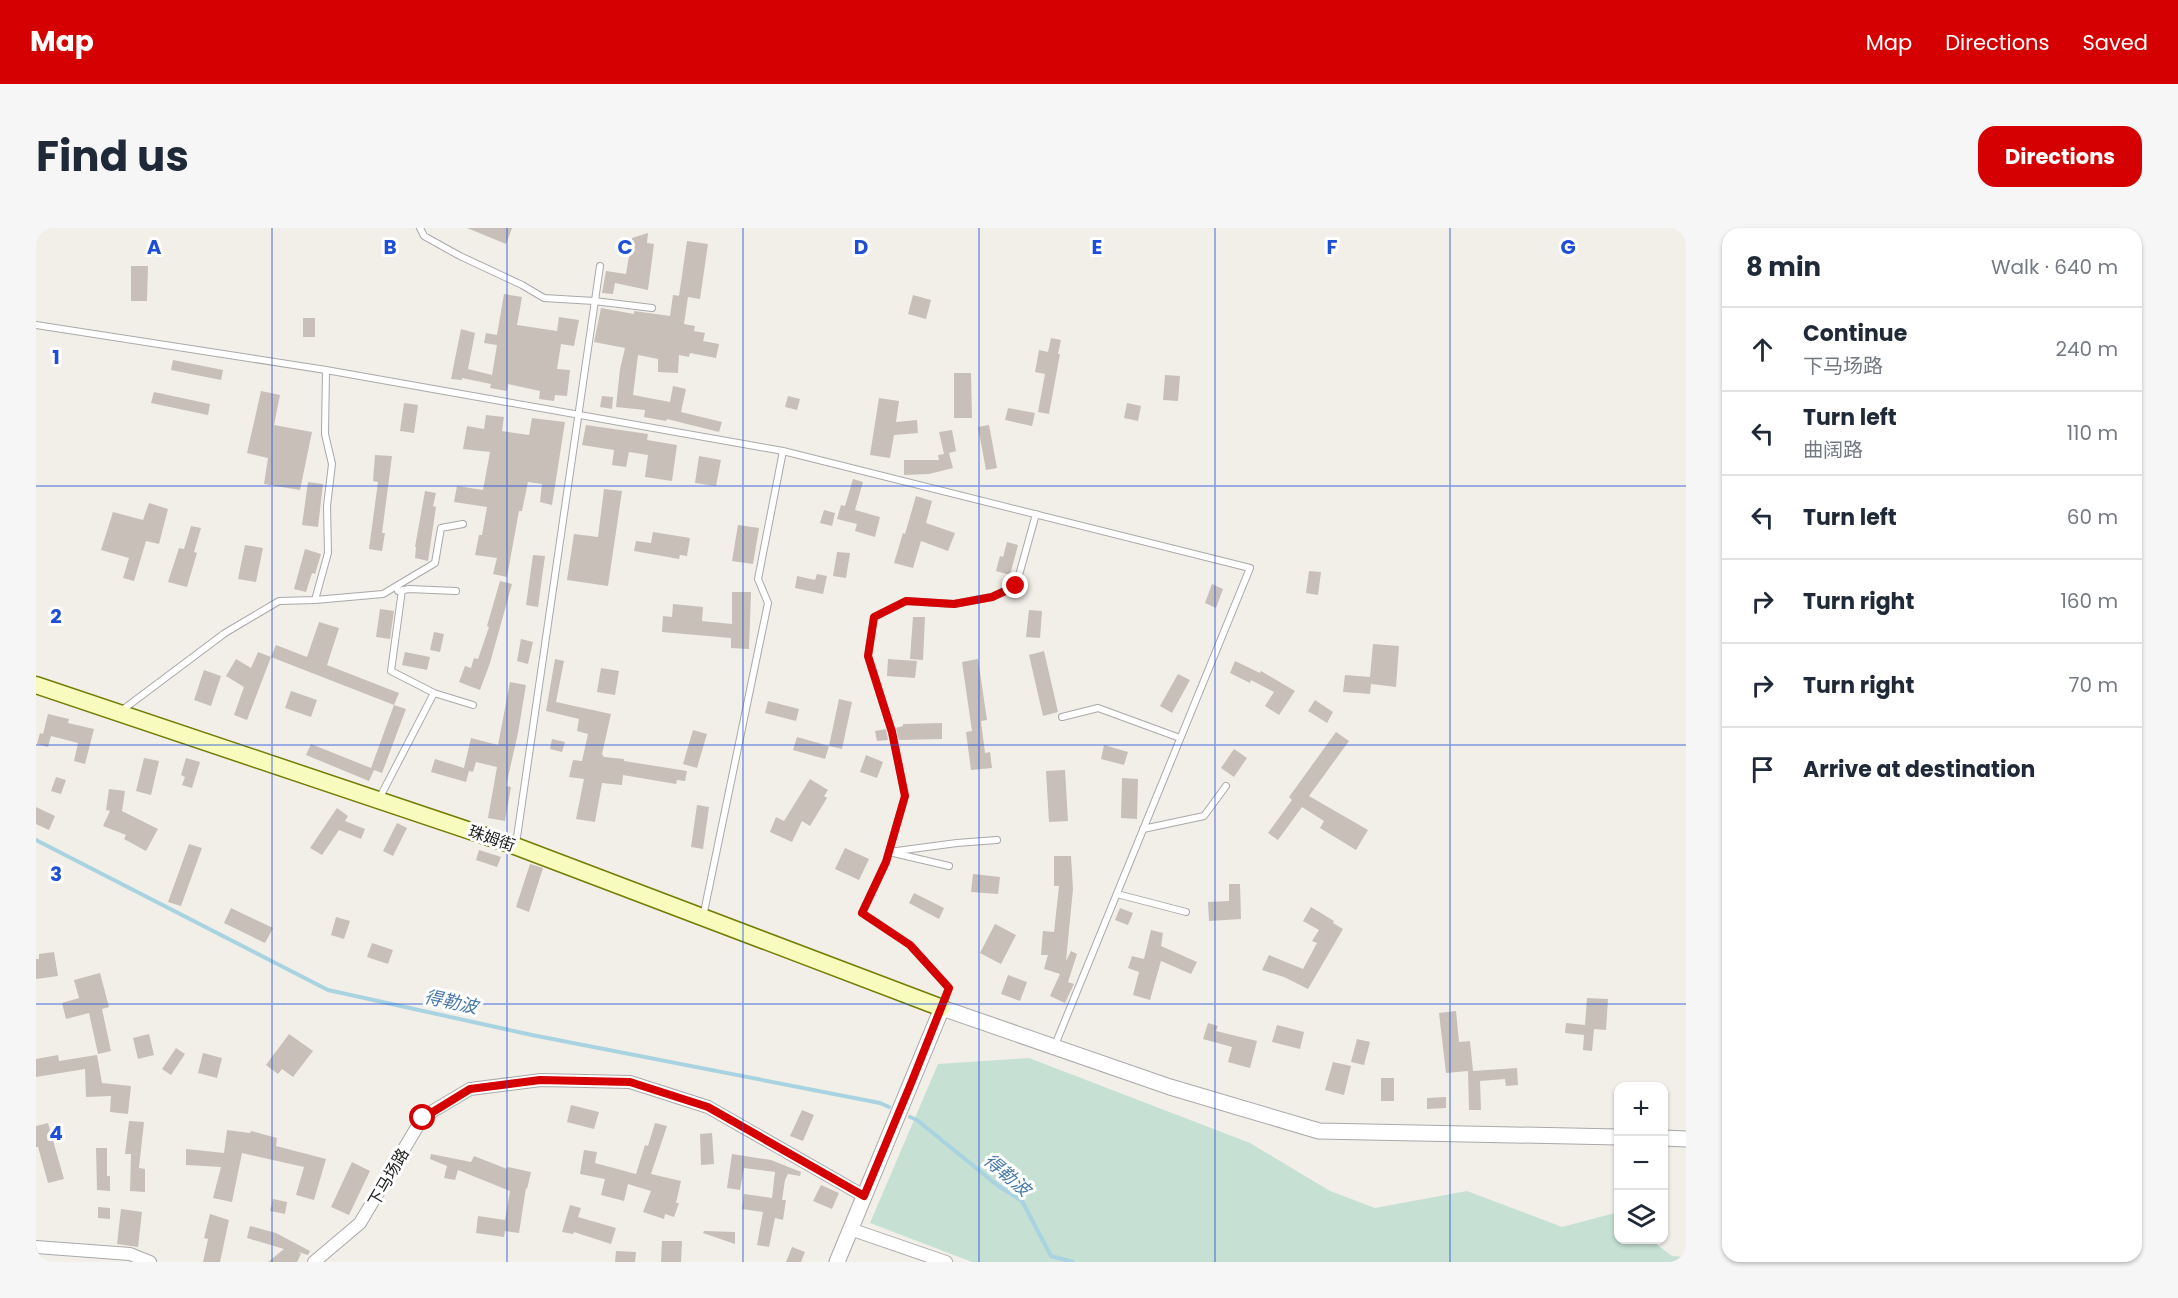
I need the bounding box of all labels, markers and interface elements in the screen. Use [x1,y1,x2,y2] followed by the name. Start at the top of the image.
[30,22,94,61] text: Map
[1866,28,1912,57] text: Map
[1945,28,2049,57] text: Directions
[2082,28,2148,57] text: Saved
[1978,126,2142,187] button: Directions
[36,127,189,186] text: Find us
[147,233,162,261] text: A
[383,233,397,261] text: B
[617,233,633,261] text: C
[854,233,868,261] text: D
[1092,233,1102,261] text: E
[1327,233,1338,261] text: F
[1560,233,1576,261] text: G
[1746,249,1821,285] text: 8 min
[1991,253,2118,281] text: Walk · 640 m
[1803,318,1907,349] text: Continue
[1746,333,1779,366] icon: ahead
[2055,335,2118,363] text: 240 m
[52,343,60,371] text: 1
[1803,352,1883,380] text: 下马场路
[1803,402,1897,433] text: Turn left
[1746,417,1779,450] icon: left
[2067,419,2118,447] text: 110 m
[1803,436,1863,464] text: 曲阔路
[1746,501,1779,534] icon: left
[1803,502,1897,533] text: Turn left
[2067,503,2118,531] text: 60 m
[1002,572,1028,598] route end
[1746,585,1779,618] icon: right
[1803,586,1914,617] text: Turn right
[2060,587,2118,615] text: 160 m
[50,602,62,630] text: 2
[1746,669,1779,702] icon: right
[1803,670,1914,701] text: Turn right
[2069,671,2118,699] text: 70 m
[1746,753,1779,786] icon: arrive
[1803,754,2035,785] text: Arrive at destination
[465,820,518,857] street label: 珠姆街
[50,860,62,888] text: 3
[422,984,483,1020] water label: 得勒波
[1614,1082,1668,1244] map controls
[1614,1082,1668,1136] button: +
[409,1104,435,1130] route start
[49,1119,63,1147] text: 4
[1614,1136,1668,1190] button: −
[362,1144,414,1211] street label: 下马场路
[979,1148,1038,1203] water label: 得勒波
[1614,1190,1668,1244] button: layers

